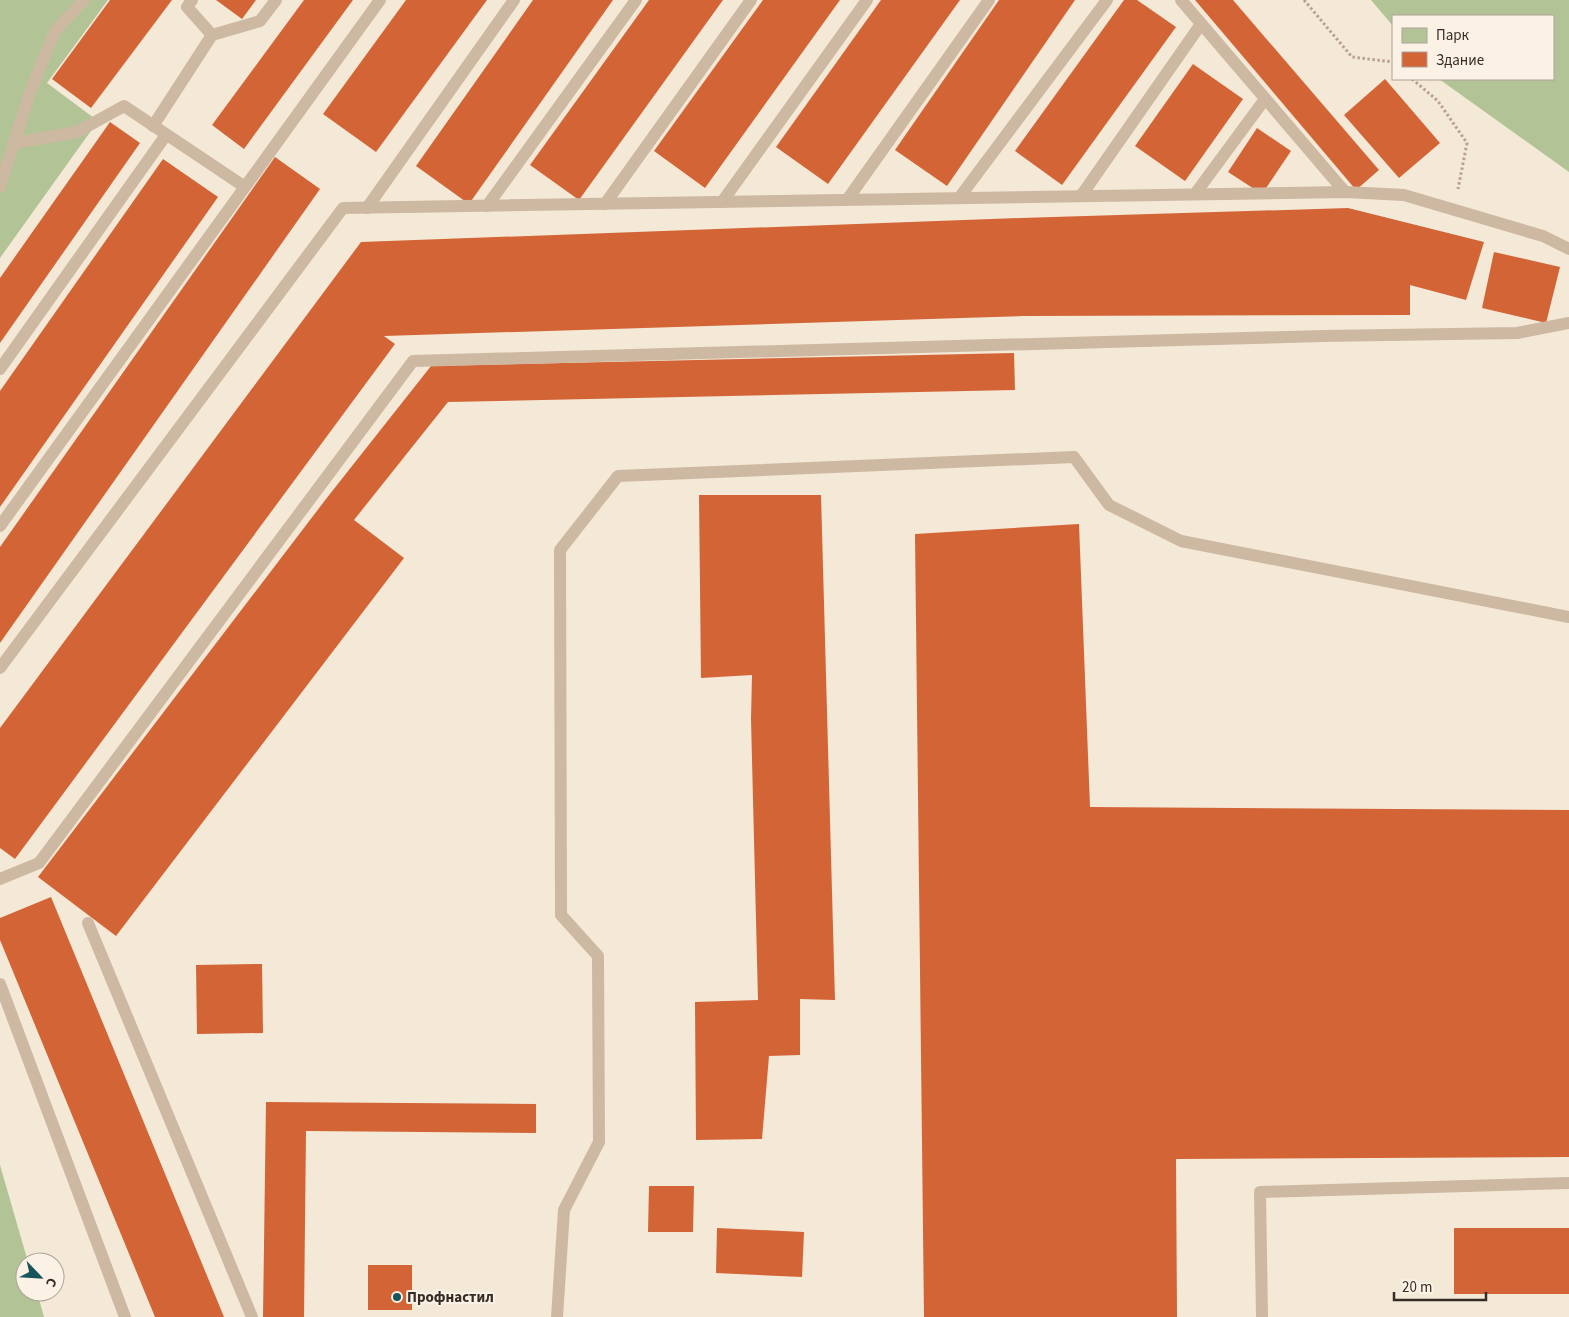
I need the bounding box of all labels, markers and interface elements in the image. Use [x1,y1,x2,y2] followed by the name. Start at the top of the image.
[1392,15,1554,80] legend
[1436,25,1470,46] text: Парк
[1436,50,1484,71] text: Здание
[15,1252,65,1302] north arrow
[1394,1270,1486,1302] scale bar
[40,1274,62,1290] text: С
[1402,1277,1432,1298] text: 20 m
[407,1287,494,1308] place label: Профнастил
[391,1291,403,1303] marker: Профнастил

